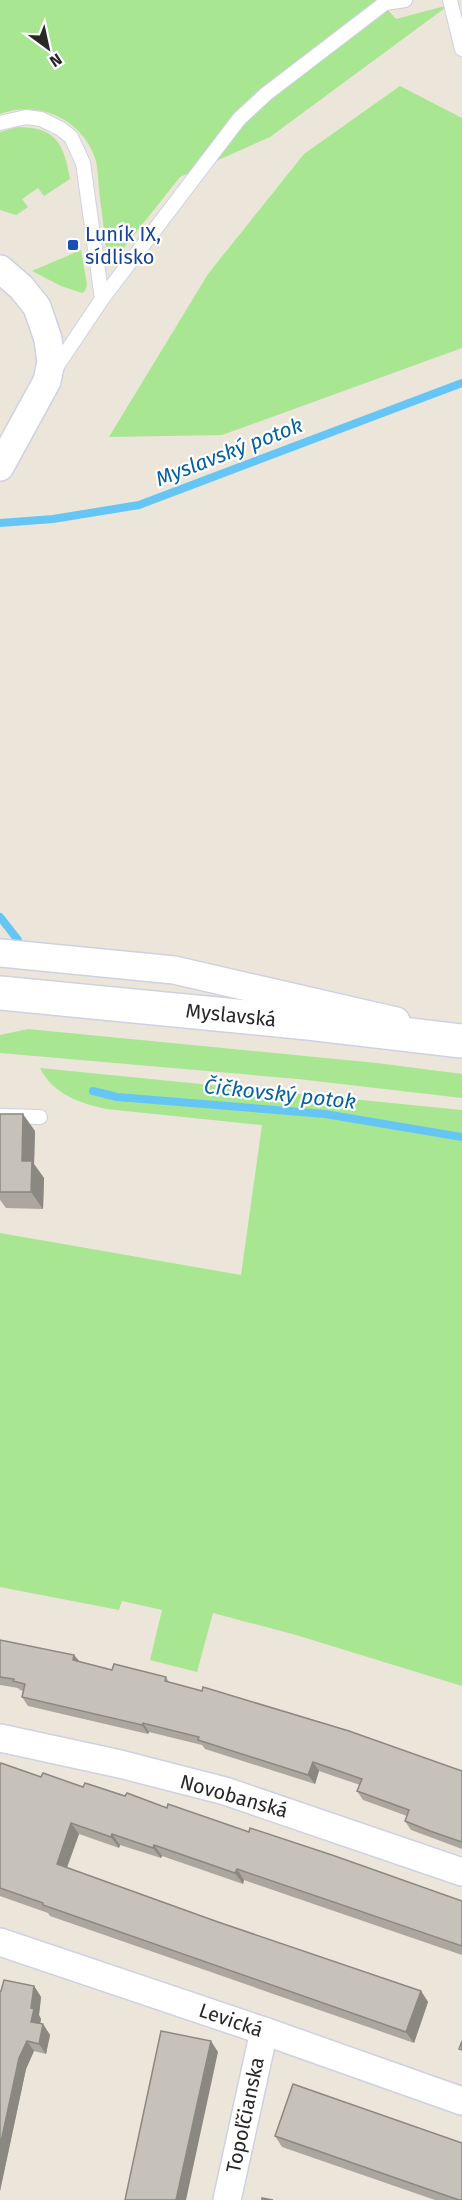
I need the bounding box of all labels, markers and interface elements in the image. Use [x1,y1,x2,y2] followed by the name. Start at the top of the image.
[18,18,78,78] north arrow
[46,49,66,71] text: N
[85,222,161,269] place label: Luník IX, sídlisko
[66,238,80,252] marker: Luník IX, sídlisko
[152,412,306,492] water label: Myslavský potok
[185,998,277,1032] street label: Myslavská
[203,1073,357,1115] water label: Čičkovský potok
[177,1769,291,1823] street label: Novobanská
[196,1998,266,2042] street label: Levická
[221,2055,269,2175] street label: Topoľčianska

